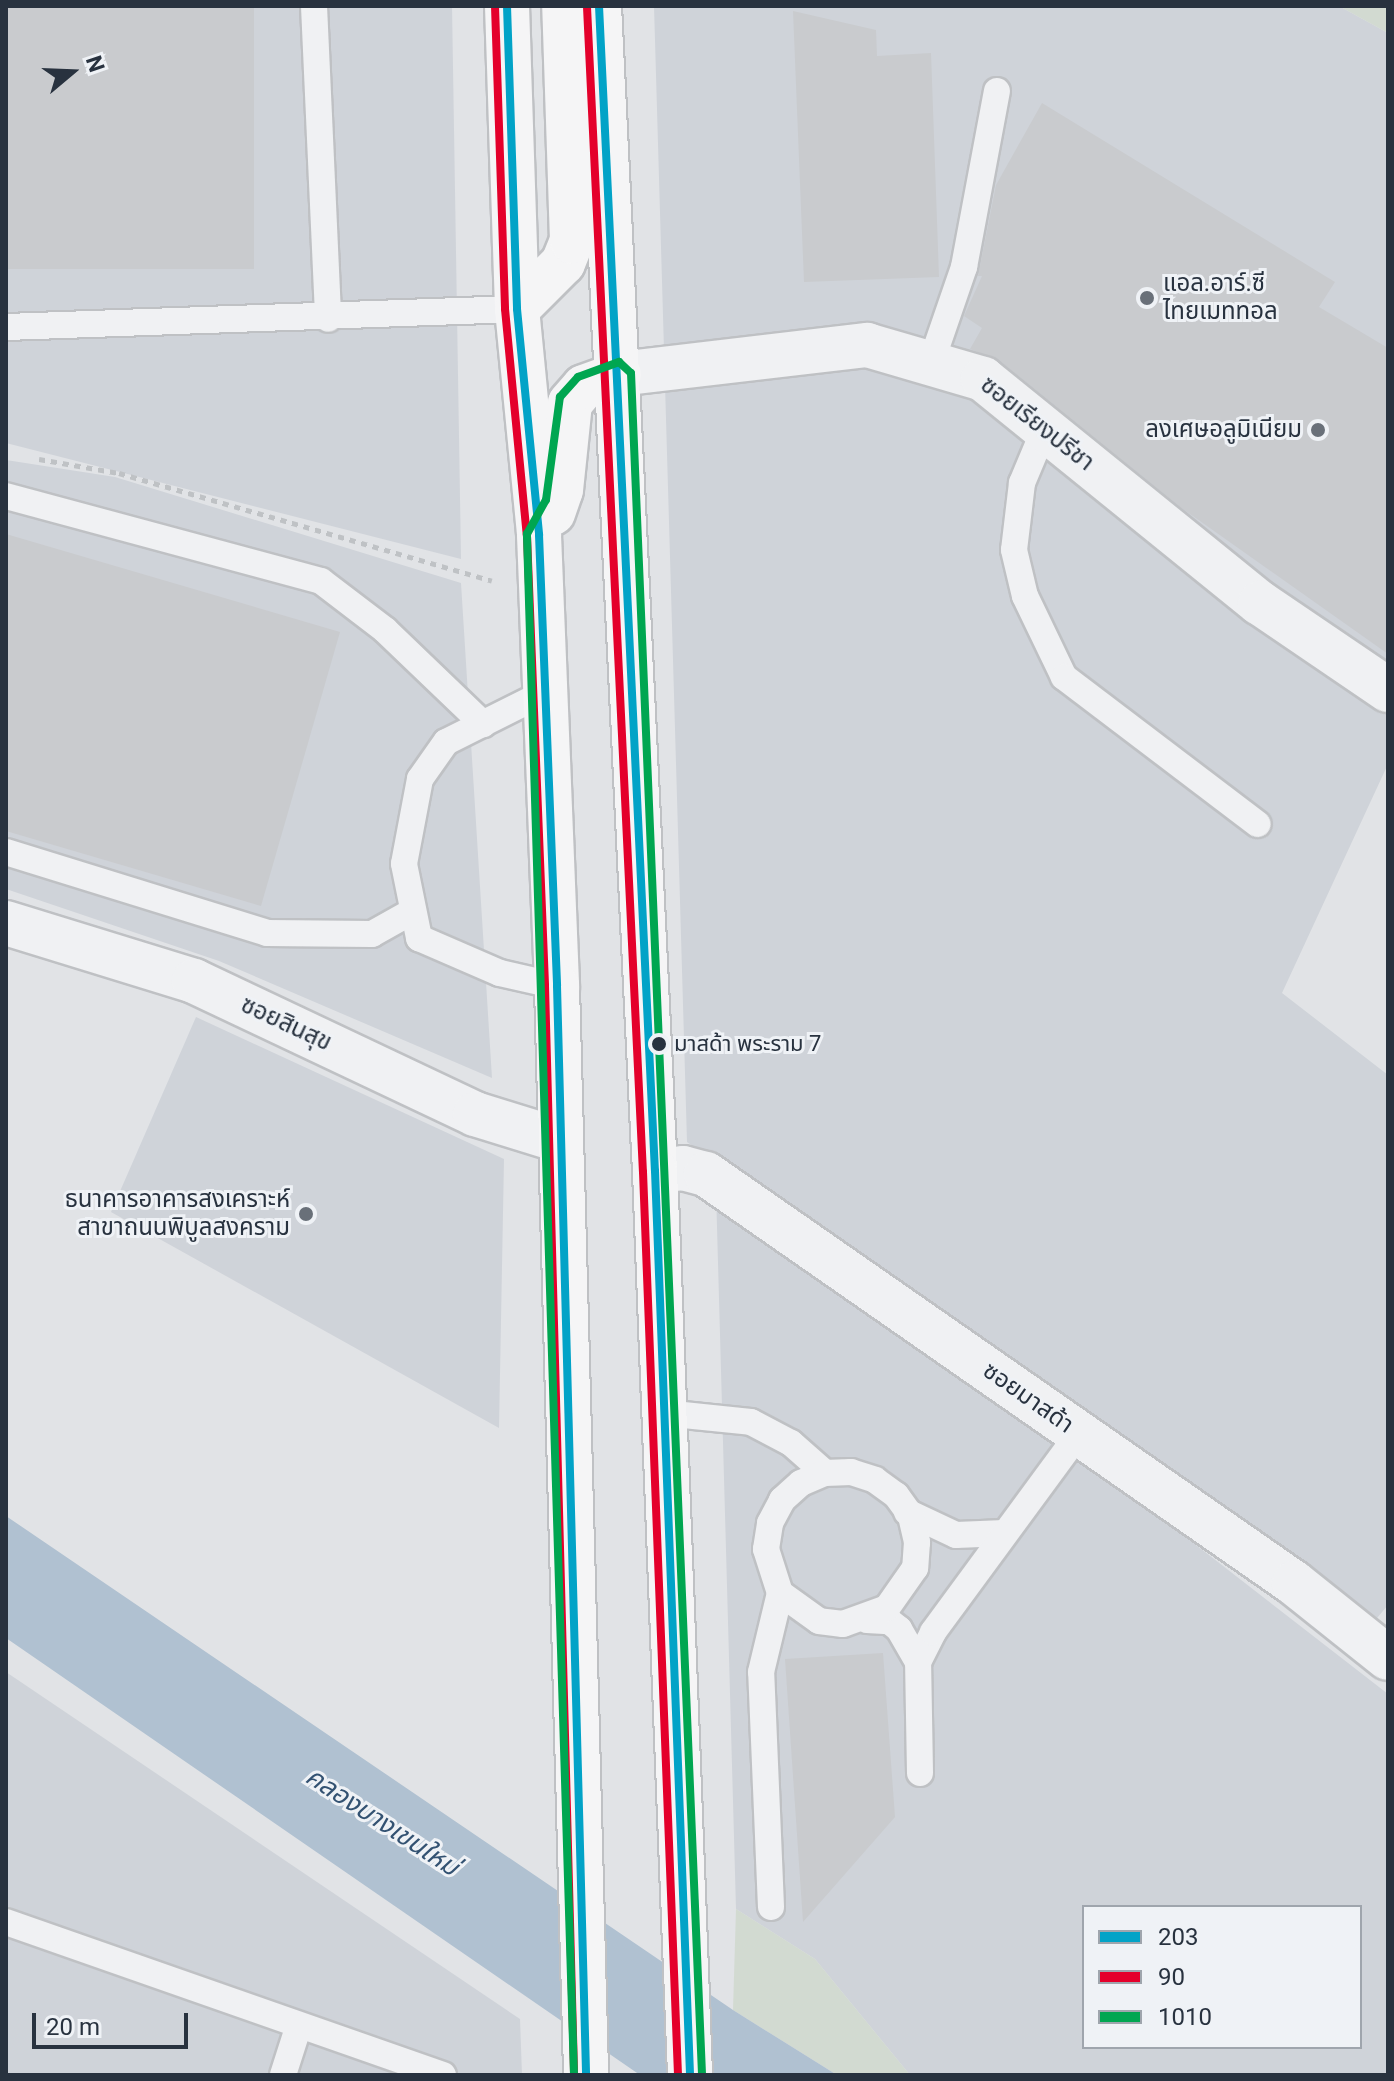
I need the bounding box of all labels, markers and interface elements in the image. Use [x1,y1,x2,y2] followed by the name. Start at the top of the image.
[32,32,112,112] north arrow
[81,53,110,75] text: N
[1163,270,1278,326] place label: แอล.อาร์.ซี ไทยเมททอล
[1138,289,1156,307] marker: แอล.อาร์.ซี ไทยเมททอล
[974,371,1100,477] street label: ซอยเรียงปรีชา
[1145,416,1302,444] place label: ลงเศษอลูมิเนียม
[1309,421,1327,439] marker: ลงเศษอลูมิเนียม
[236,991,336,1057] street label: ซอยสินสุข
[674,1031,821,1057] place label: มาสด้า พระราม 7
[651,1036,667,1052] marker: มาสด้า พระราม 7
[65,1186,290,1242] place label: ธนาคารอาคารสงเคราะห์ สาขาถนนพิบูลสงคราม
[297,1205,315,1223] marker: ธนาคารอาคารสงเคราะห์ สาขาถนนพิบูลสงคราม
[977,1356,1079,1440] street label: ซอยมาสด้า
[300,1761,464,1883] water label: คลองบางเขนใหม่
[1082,1905,1362,2049] legend
[1158,1923,1198,1951] text: 203
[1158,1963,1185,1991] text: 90
[36,1997,192,2047] scale bar
[1158,2003,1212,2031] text: 1010
[46,2013,100,2041] text: 20 m

